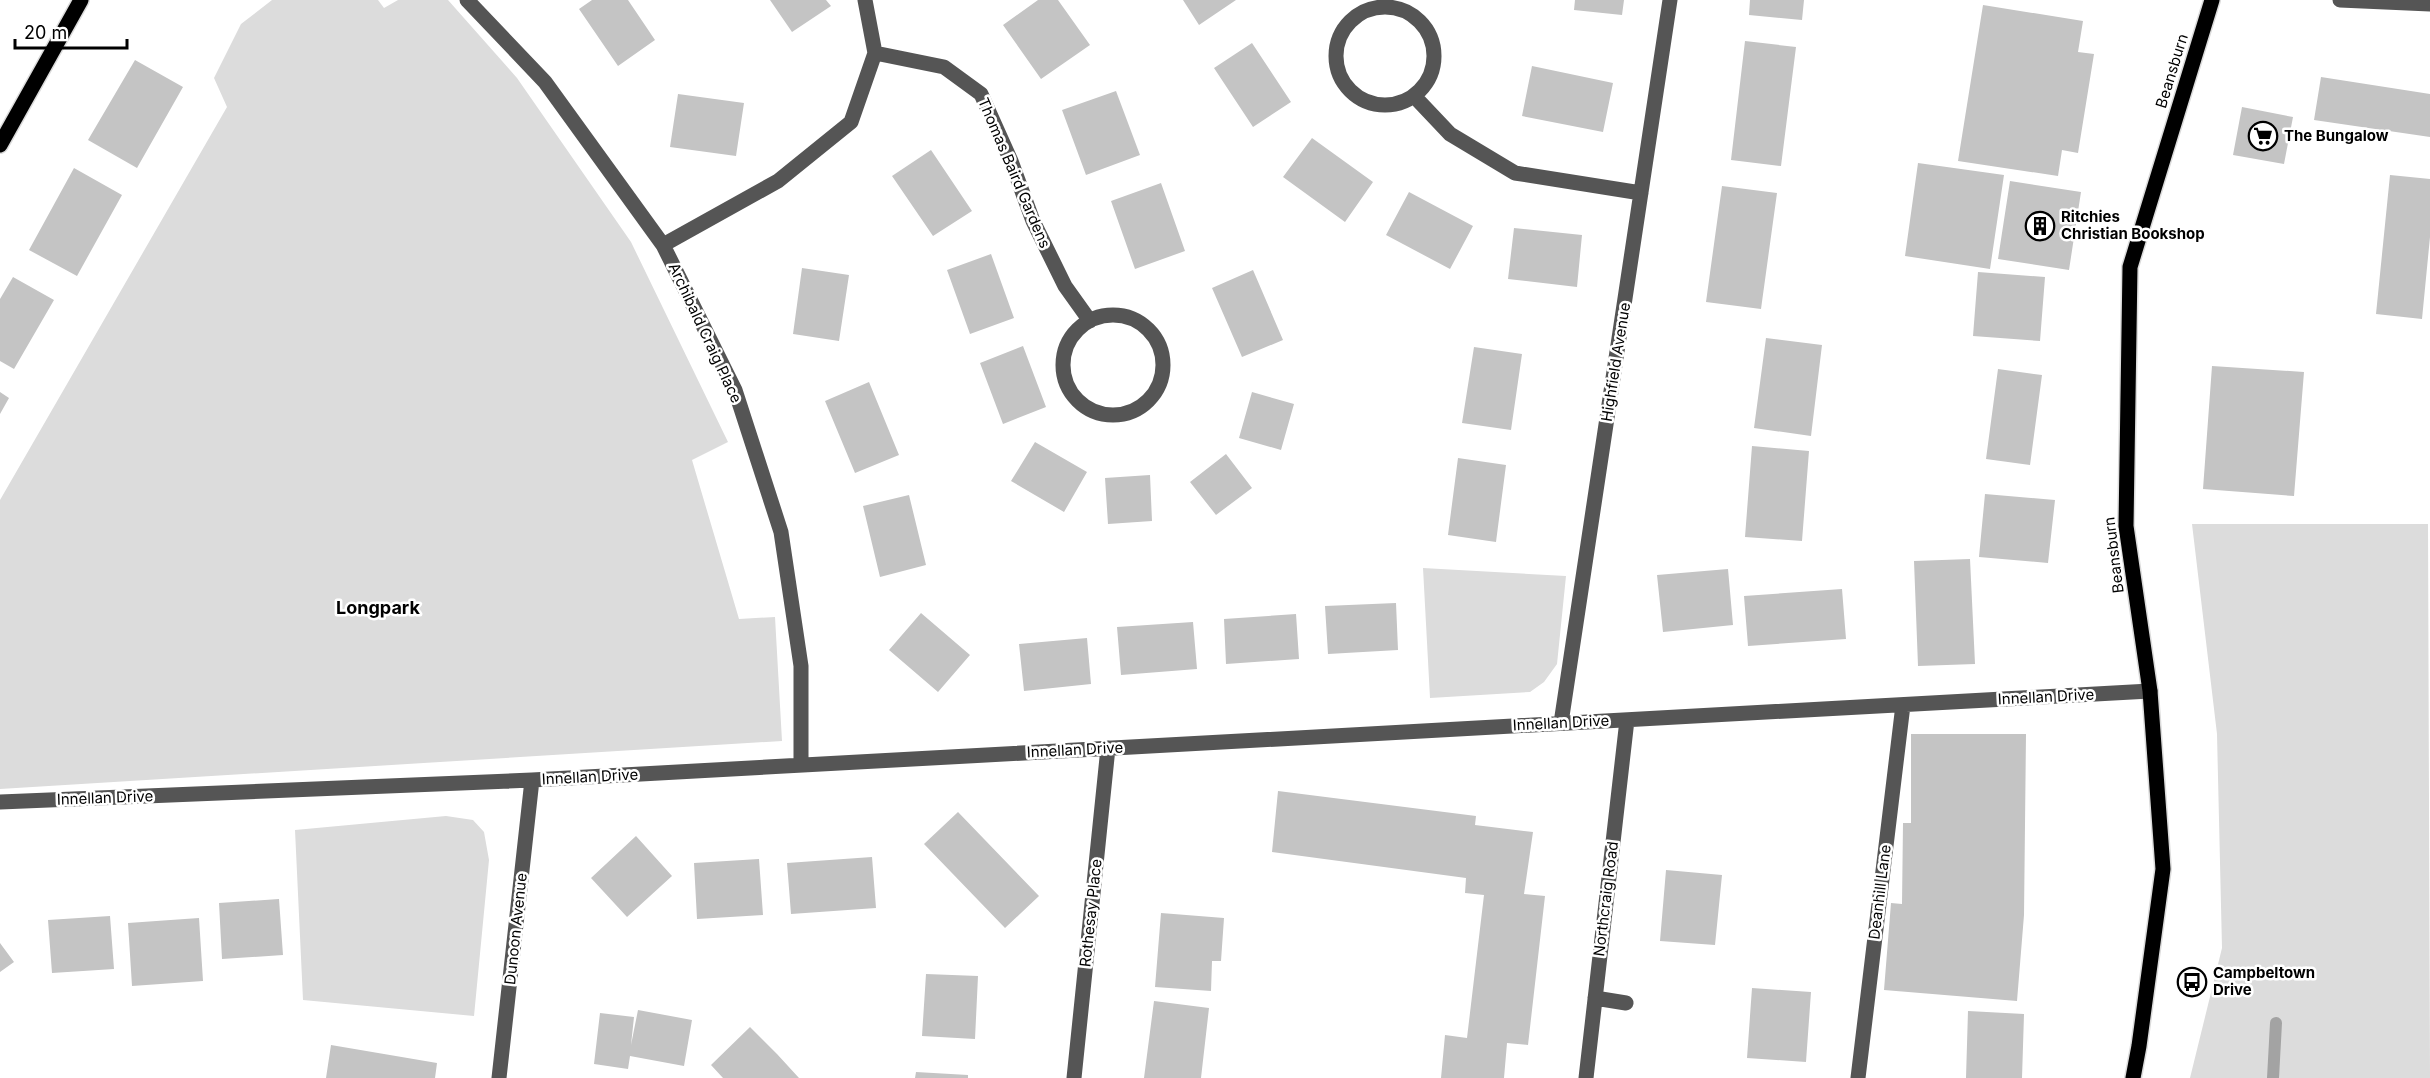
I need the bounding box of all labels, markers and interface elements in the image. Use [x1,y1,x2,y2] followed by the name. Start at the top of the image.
[15,12,128,50] scale bar
[24,22,67,43] text: 20 m
[2151,31,2192,110] street label: Beansburn
[974,95,1055,251] street label: Thomas Baird Gardens
[2247,120,2279,152] supermarket icon: The Bungalow
[2284,126,2389,145] place label: The Bungalow
[2061,207,2205,243] place label: Ritchies Christian Bookshop
[2024,210,2056,242] building icon: Ritchies Christian Bookshop
[665,260,746,406] street label: Archibald Craig Place
[1597,301,1634,423] street label: Highfield Avenue
[2099,516,2128,594] street label: Beansburn
[336,597,420,618] district label: Longpark
[1997,684,2095,709] street label: Innellan Drive
[1512,710,1610,735] street label: Innellan Drive
[1026,737,1124,762] street label: Innellan Drive
[541,764,639,789] street label: Innellan Drive
[56,786,154,809] street label: Innellan Drive
[1589,840,1622,958] street label: Northcraig Road
[1864,843,1895,940] street label: Deanhill Lane
[1075,858,1106,968] street label: Rothesay Place
[500,872,531,986] street label: Dunoon Avenue
[2213,963,2315,999] place label: Campbeltown Drive
[2176,966,2208,998] bus stop icon: Campbeltown Drive

